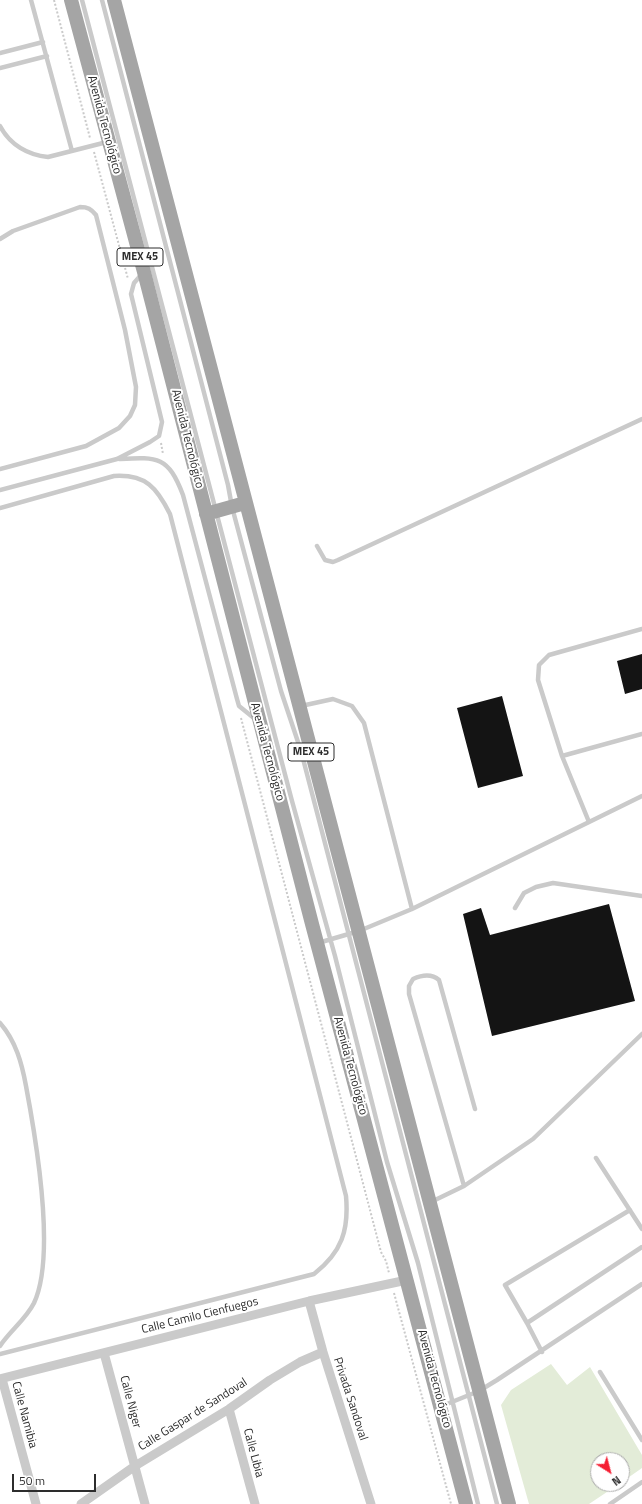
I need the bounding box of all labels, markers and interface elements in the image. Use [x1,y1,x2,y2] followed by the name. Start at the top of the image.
[84,74,124,176] street label: Avenida Tecnológico
[117,248,163,266] road number: MEX 45
[168,388,206,490] street label: Avenida Tecnológico
[247,701,287,803] street label: Avenida Tecnológico
[288,743,334,761] road number: MEX 45
[330,1015,370,1117] street label: Avenida Tecnológico
[140,1295,260,1337] street label: Calle Camilo Cienfuegos
[414,1328,454,1430] street label: Avenida Tecnológico
[330,1356,370,1442] street label: Privada Sandoval
[116,1374,144,1430] street label: Calle Niger
[136,1376,250,1454] street label: Calle Gaspar de Sandoval
[8,1380,40,1450] street label: Calle Namibia
[240,1427,266,1479] street label: Calle Libia
[590,1452,630,1492] north arrow
[14,1466,98,1492] scale bar
[19,1471,45,1490] text: 50 m
[609,1472,624,1490] text: N

